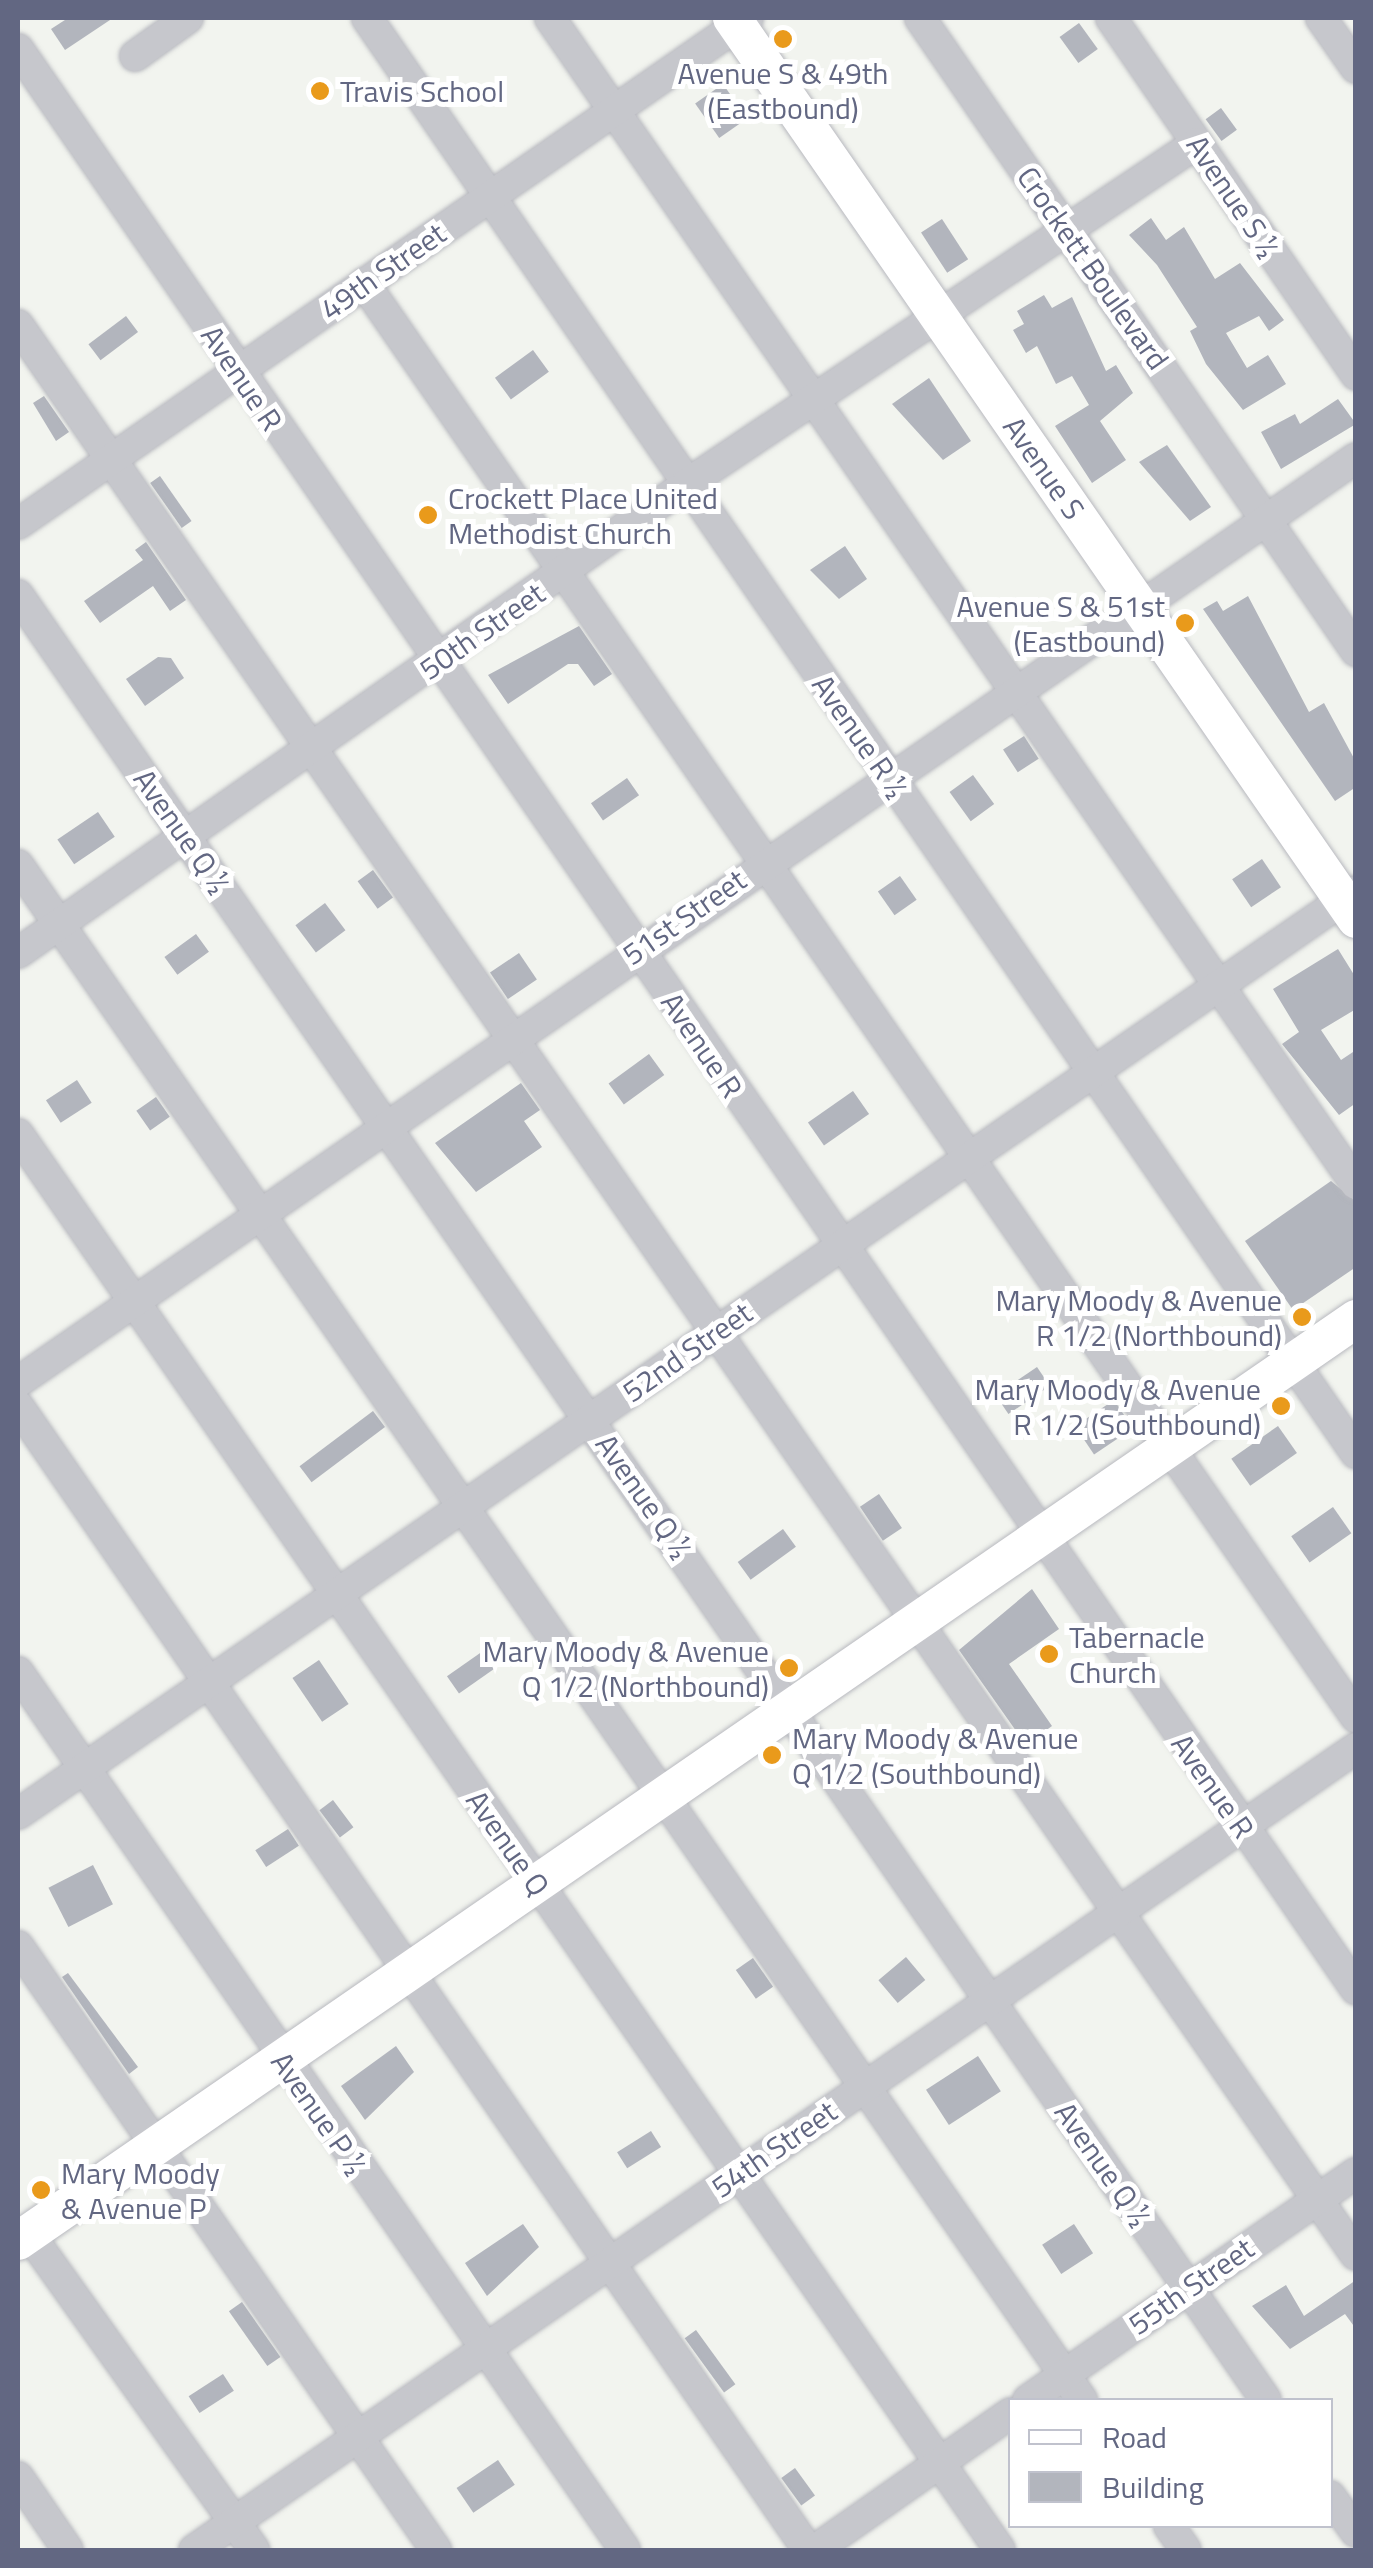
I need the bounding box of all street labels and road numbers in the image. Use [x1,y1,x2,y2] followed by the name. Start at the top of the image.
[1179,128,1287,264] street label: Avenue S ½
[1010,160,1176,376] street label: Crockett Boulevard
[314,215,452,327] street label: 49th Street
[194,319,290,437] street label: Avenue R
[996,410,1092,526] street label: Avenue S
[413,575,551,687] street label: 50th Street
[805,668,915,804] street label: Avenue R ½
[126,762,238,900] street label: Avenue Q ½
[616,862,752,972] street label: 51st Street
[654,986,750,1104] street label: Avenue R
[615,1294,759,1410] street label: 52nd Street
[588,1427,700,1565] street label: Avenue Q ½
[1164,1727,1262,1845] street label: Avenue R
[459,1783,557,1903] street label: Avenue Q
[264,2045,374,2181] street label: Avenue P ½
[705,2093,843,2205] street label: 54th Street
[1047,2095,1159,2233] street label: Avenue Q ½
[1122,2230,1260,2342] street label: 55th Street

